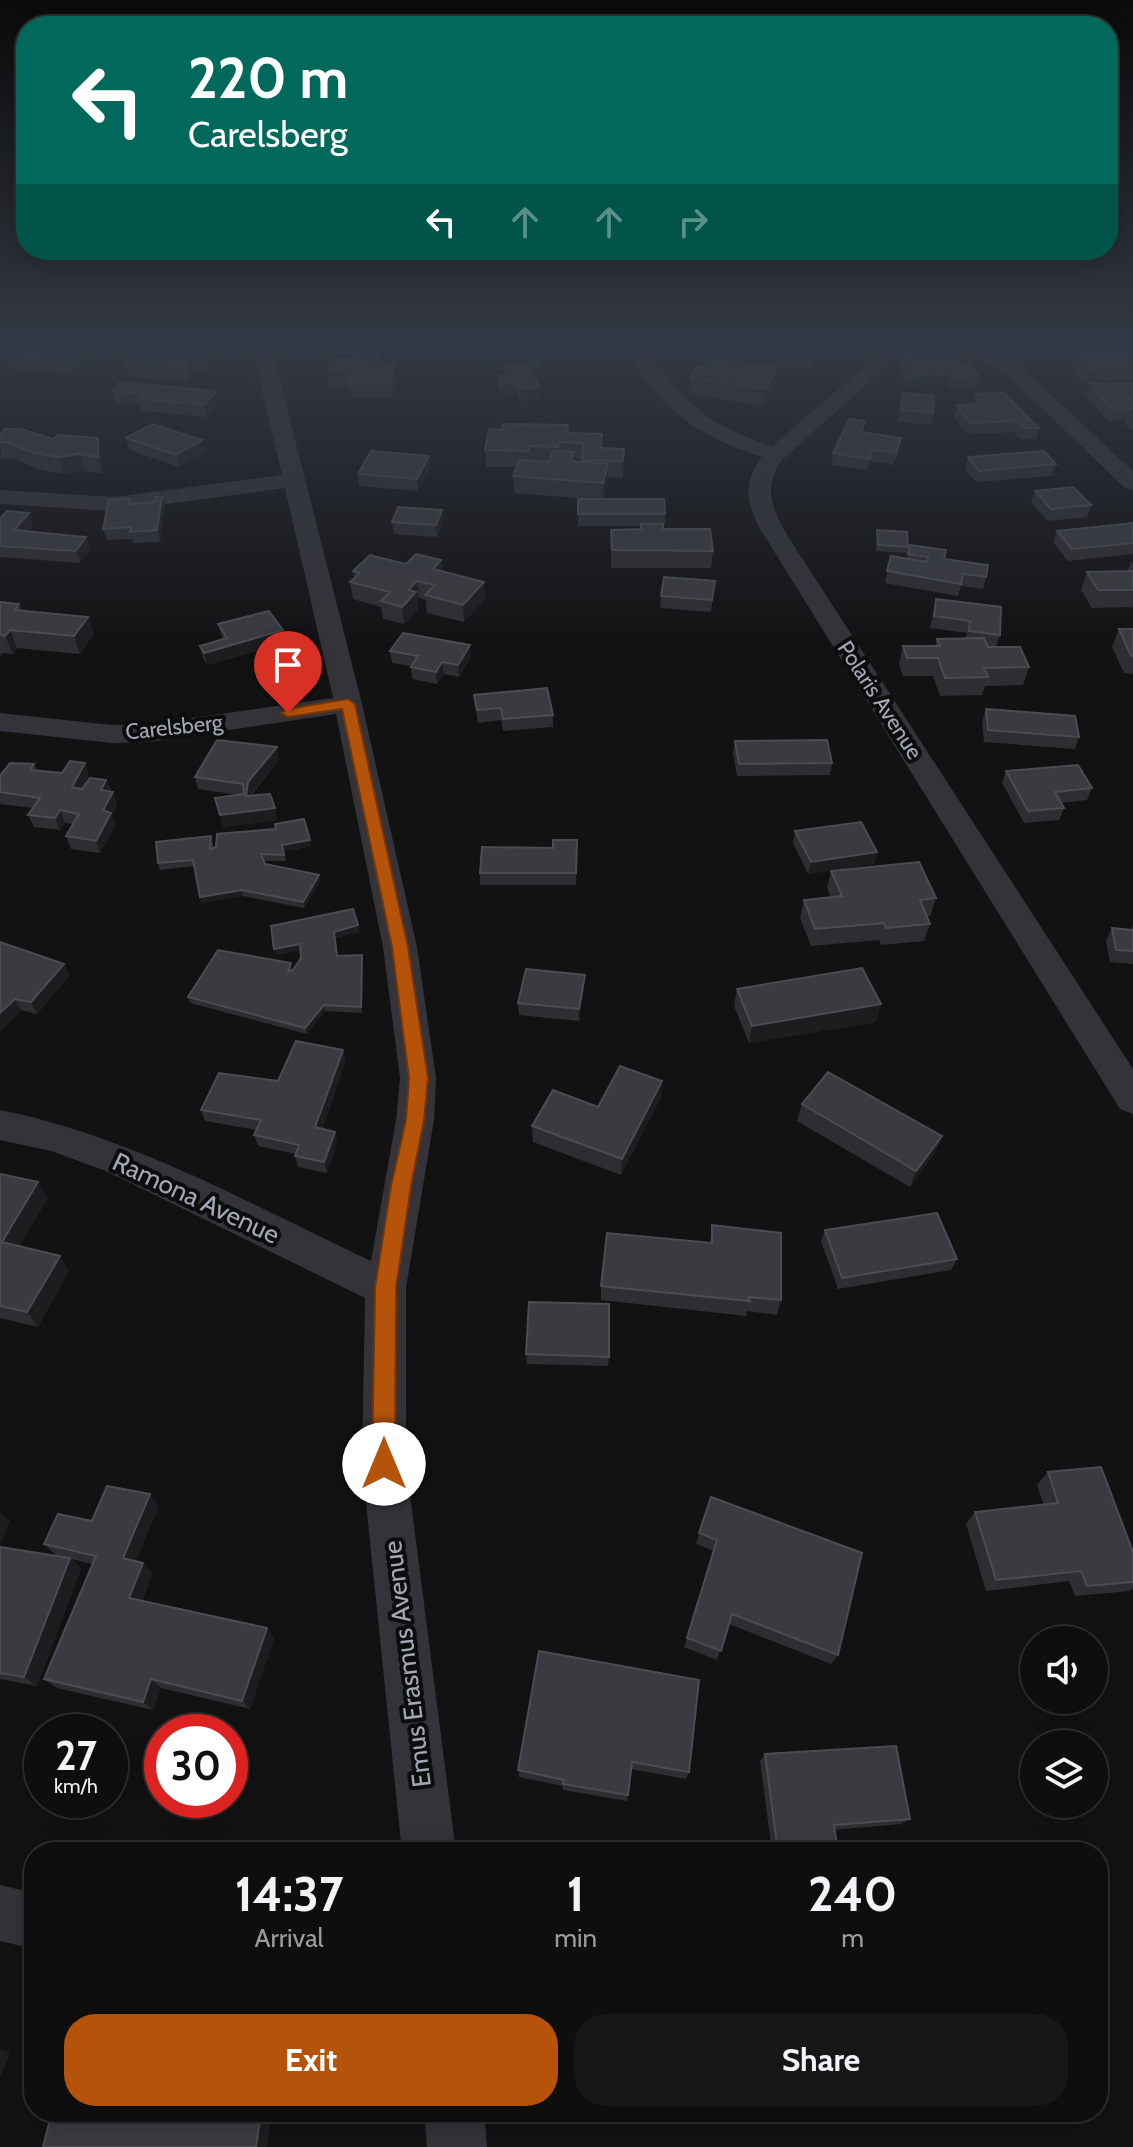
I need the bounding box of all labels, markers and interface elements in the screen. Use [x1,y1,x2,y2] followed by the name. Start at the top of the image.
[188,44,348,112] text: 220 m
[56,48,160,152] icon: left
[188,112,348,156] text: Carelsberg
[419,200,463,244] icon: left
[503,200,547,244] icon: ahead
[587,200,631,244] icon: ahead
[671,200,715,244] icon: right
[254,631,322,713] pin
[832,636,928,764] street label: Polaris Avenue
[266,643,310,687] icon: arrive
[124,708,225,746] street label: Carelsberg
[107,1145,285,1251] street label: Ramona Avenue
[342,1422,426,1506] position arrow
[376,1539,438,1789] street label: Emus Erasmus Avenue
[1020,1626,1108,1818] map controls
[1020,1626,1108,1714] button: sound
[144,1714,248,1818] speed limit sign: 30
[1020,1730,1108,1818] button: layers
[55,1731,97,1780] text: 27
[54,1774,98,1798] text: km/h
[235,1865,343,1923] text: 14:37
[567,1865,585,1923] text: 1
[808,1865,897,1923] text: 240
[255,1922,324,1954] text: Arrival
[554,1922,597,1954] text: min
[841,1922,864,1954] text: m
[64,2014,558,2106] button: Exit
[574,2014,1068,2106] button: Share

